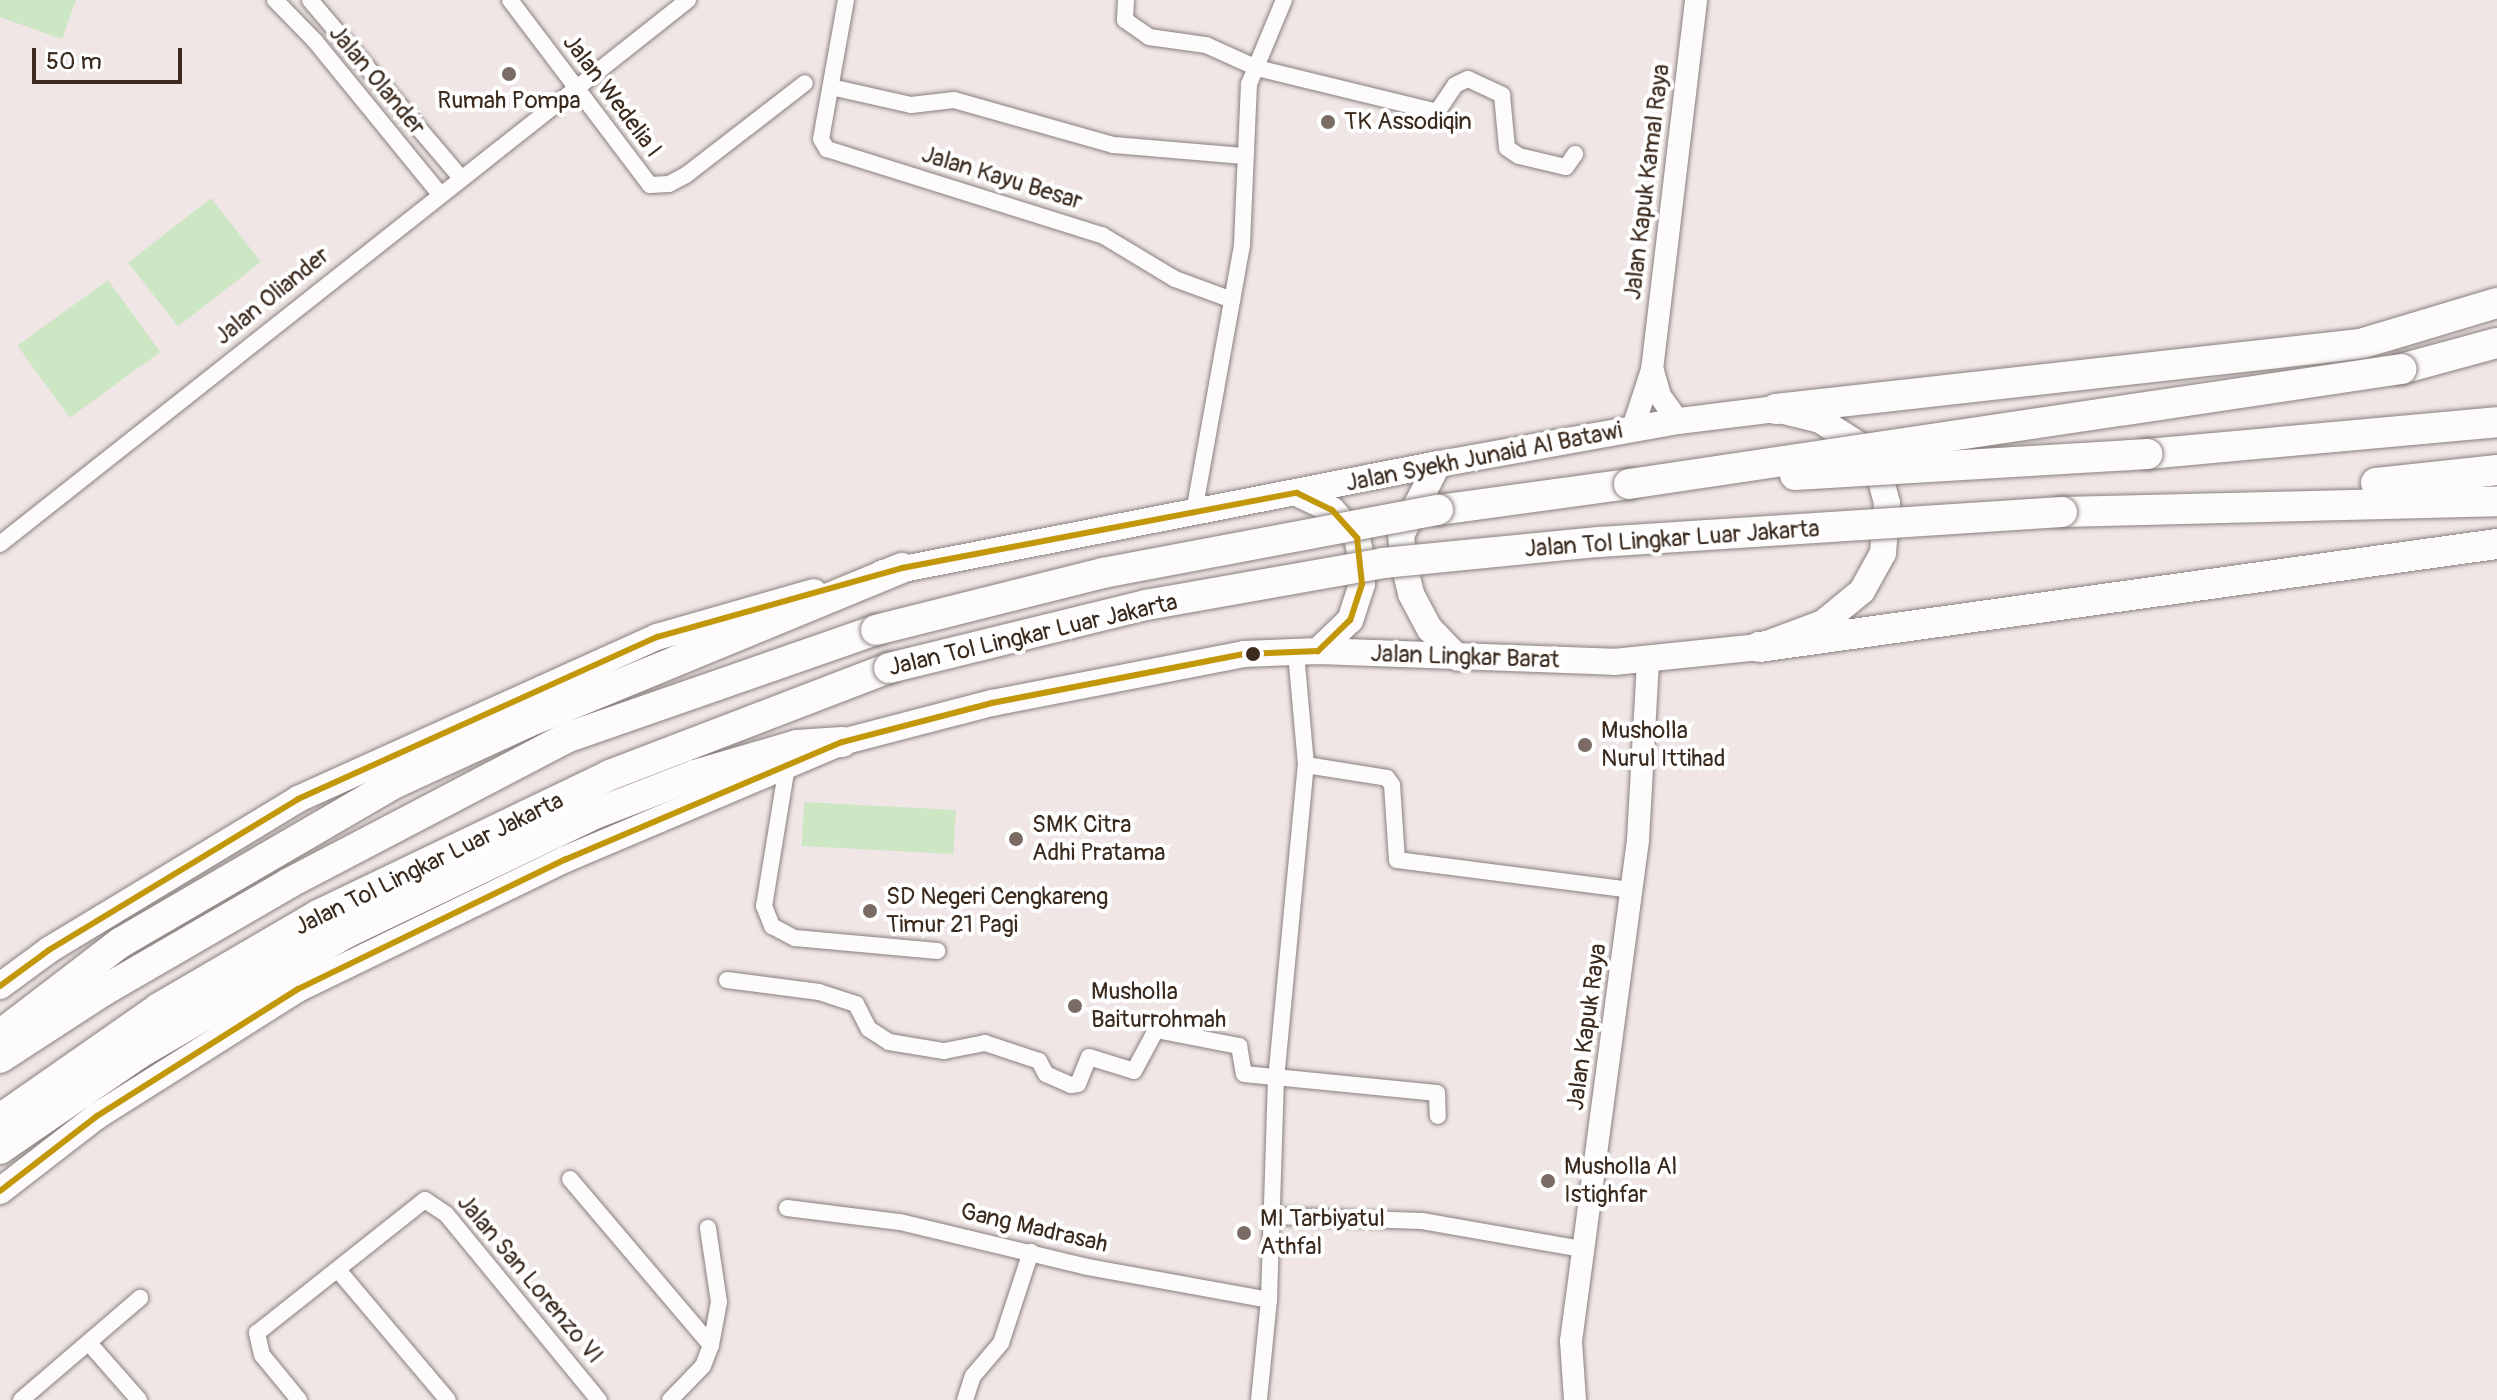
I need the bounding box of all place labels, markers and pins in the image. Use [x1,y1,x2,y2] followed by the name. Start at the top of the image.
[500,65,518,83] marker: Rumah Pompa
[437,87,581,115] place label: Rumah Pompa
[1344,108,1472,136] place label: TK Assodiqin
[1319,113,1337,131] marker: TK Assodiqin
[1245,646,1261,662] unlabelled marker
[1601,717,1725,773] place label: Musholla Nurul Ittihad
[1576,736,1594,754] marker: Musholla Nurul Ittihad
[1032,811,1165,867] place label: SMK Citra Adhi Pratama
[1007,830,1025,848] marker: SMK Citra Adhi Pratama
[886,883,1108,939] place label: SD Negeri Cengkareng Timur 21 Pagi
[861,902,879,920] marker: SD Negeri Cengkareng Timur 21 Pagi
[1091,978,1226,1034] place label: Musholla Baiturrohmah
[1066,997,1084,1015] marker: Musholla Baiturrohmah
[1564,1153,1677,1209] place label: Musholla Al Istighfar
[1539,1172,1557,1190] marker: Musholla Al Istighfar
[1260,1205,1385,1261] place label: MI Tarbiyatul Athfal
[1235,1224,1253,1242] marker: MI Tarbiyatul Athfal

